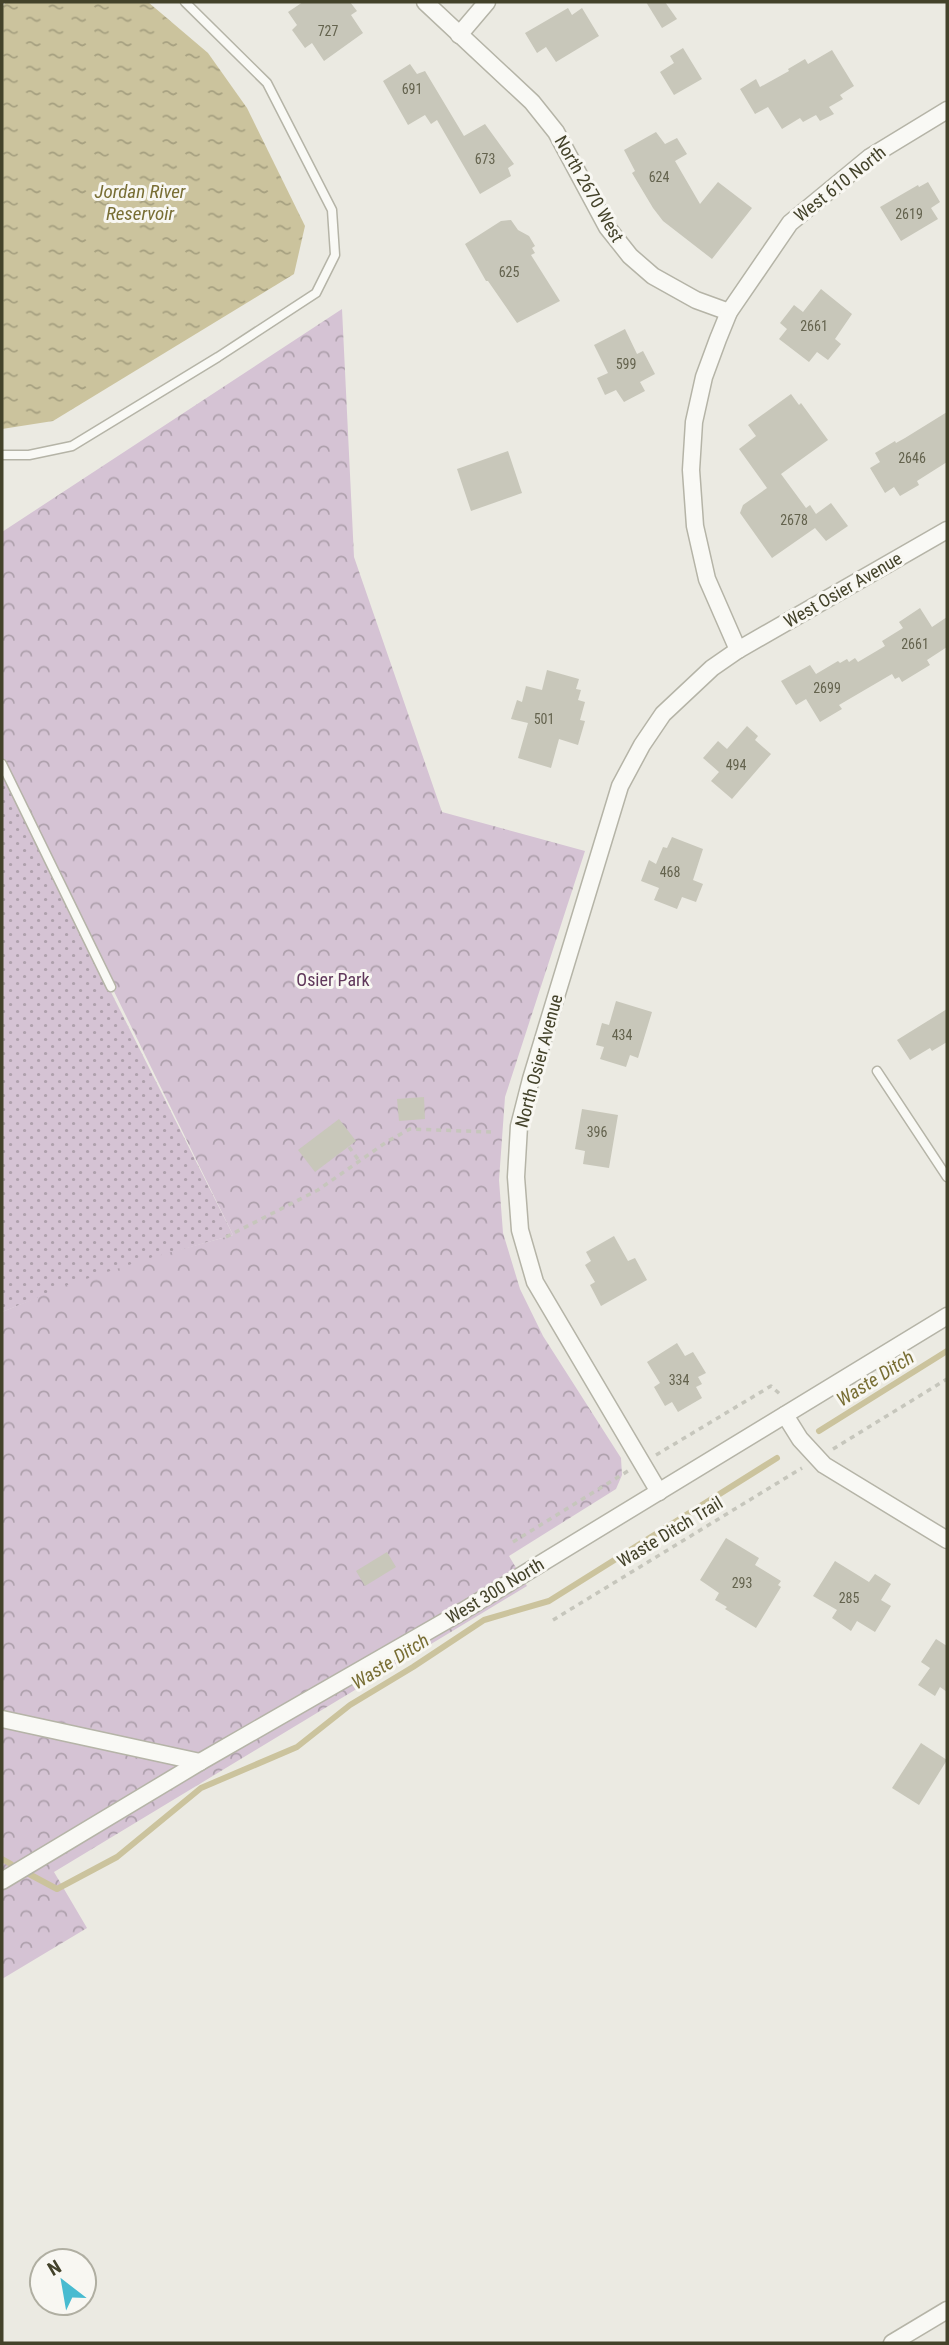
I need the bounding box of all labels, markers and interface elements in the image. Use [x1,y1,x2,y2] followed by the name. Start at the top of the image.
[318,23,338,39] house number: 727
[402,81,422,97] house number: 691
[550,132,628,246] street label: North 2670 West
[790,141,890,226] street label: West 610 North
[475,151,495,167] house number: 673
[649,169,669,185] house number: 624
[95,180,186,225] water label: Jordan River Reservoir
[895,206,923,222] house number: 2619
[499,264,519,280] house number: 625
[800,318,828,334] house number: 2661
[616,356,636,372] house number: 599
[898,450,926,466] house number: 2646
[780,512,808,528] house number: 2678
[780,547,905,632] street label: West Osier Avenue
[901,636,929,652] house number: 2661
[813,680,841,696] house number: 2699
[534,711,554,727] house number: 501
[726,757,746,773] house number: 494
[660,864,680,880] house number: 468
[296,969,370,990] park label: Osier Park
[511,992,566,1130] street label: North Osier Avenue
[612,1027,632,1043] house number: 434
[587,1124,607,1140] house number: 396
[832,1346,918,1411] water label: Waste Ditch
[669,1372,689,1388] house number: 334
[613,1492,726,1571] street label: Waste Ditch Trail
[442,1553,547,1628] street label: West 300 North
[732,1575,752,1591] house number: 293
[839,1590,859,1606] house number: 285
[347,1629,433,1694] water label: Waste Ditch
[28,2247,98,2317] north arrow
[44,2255,65,2281] text: N

